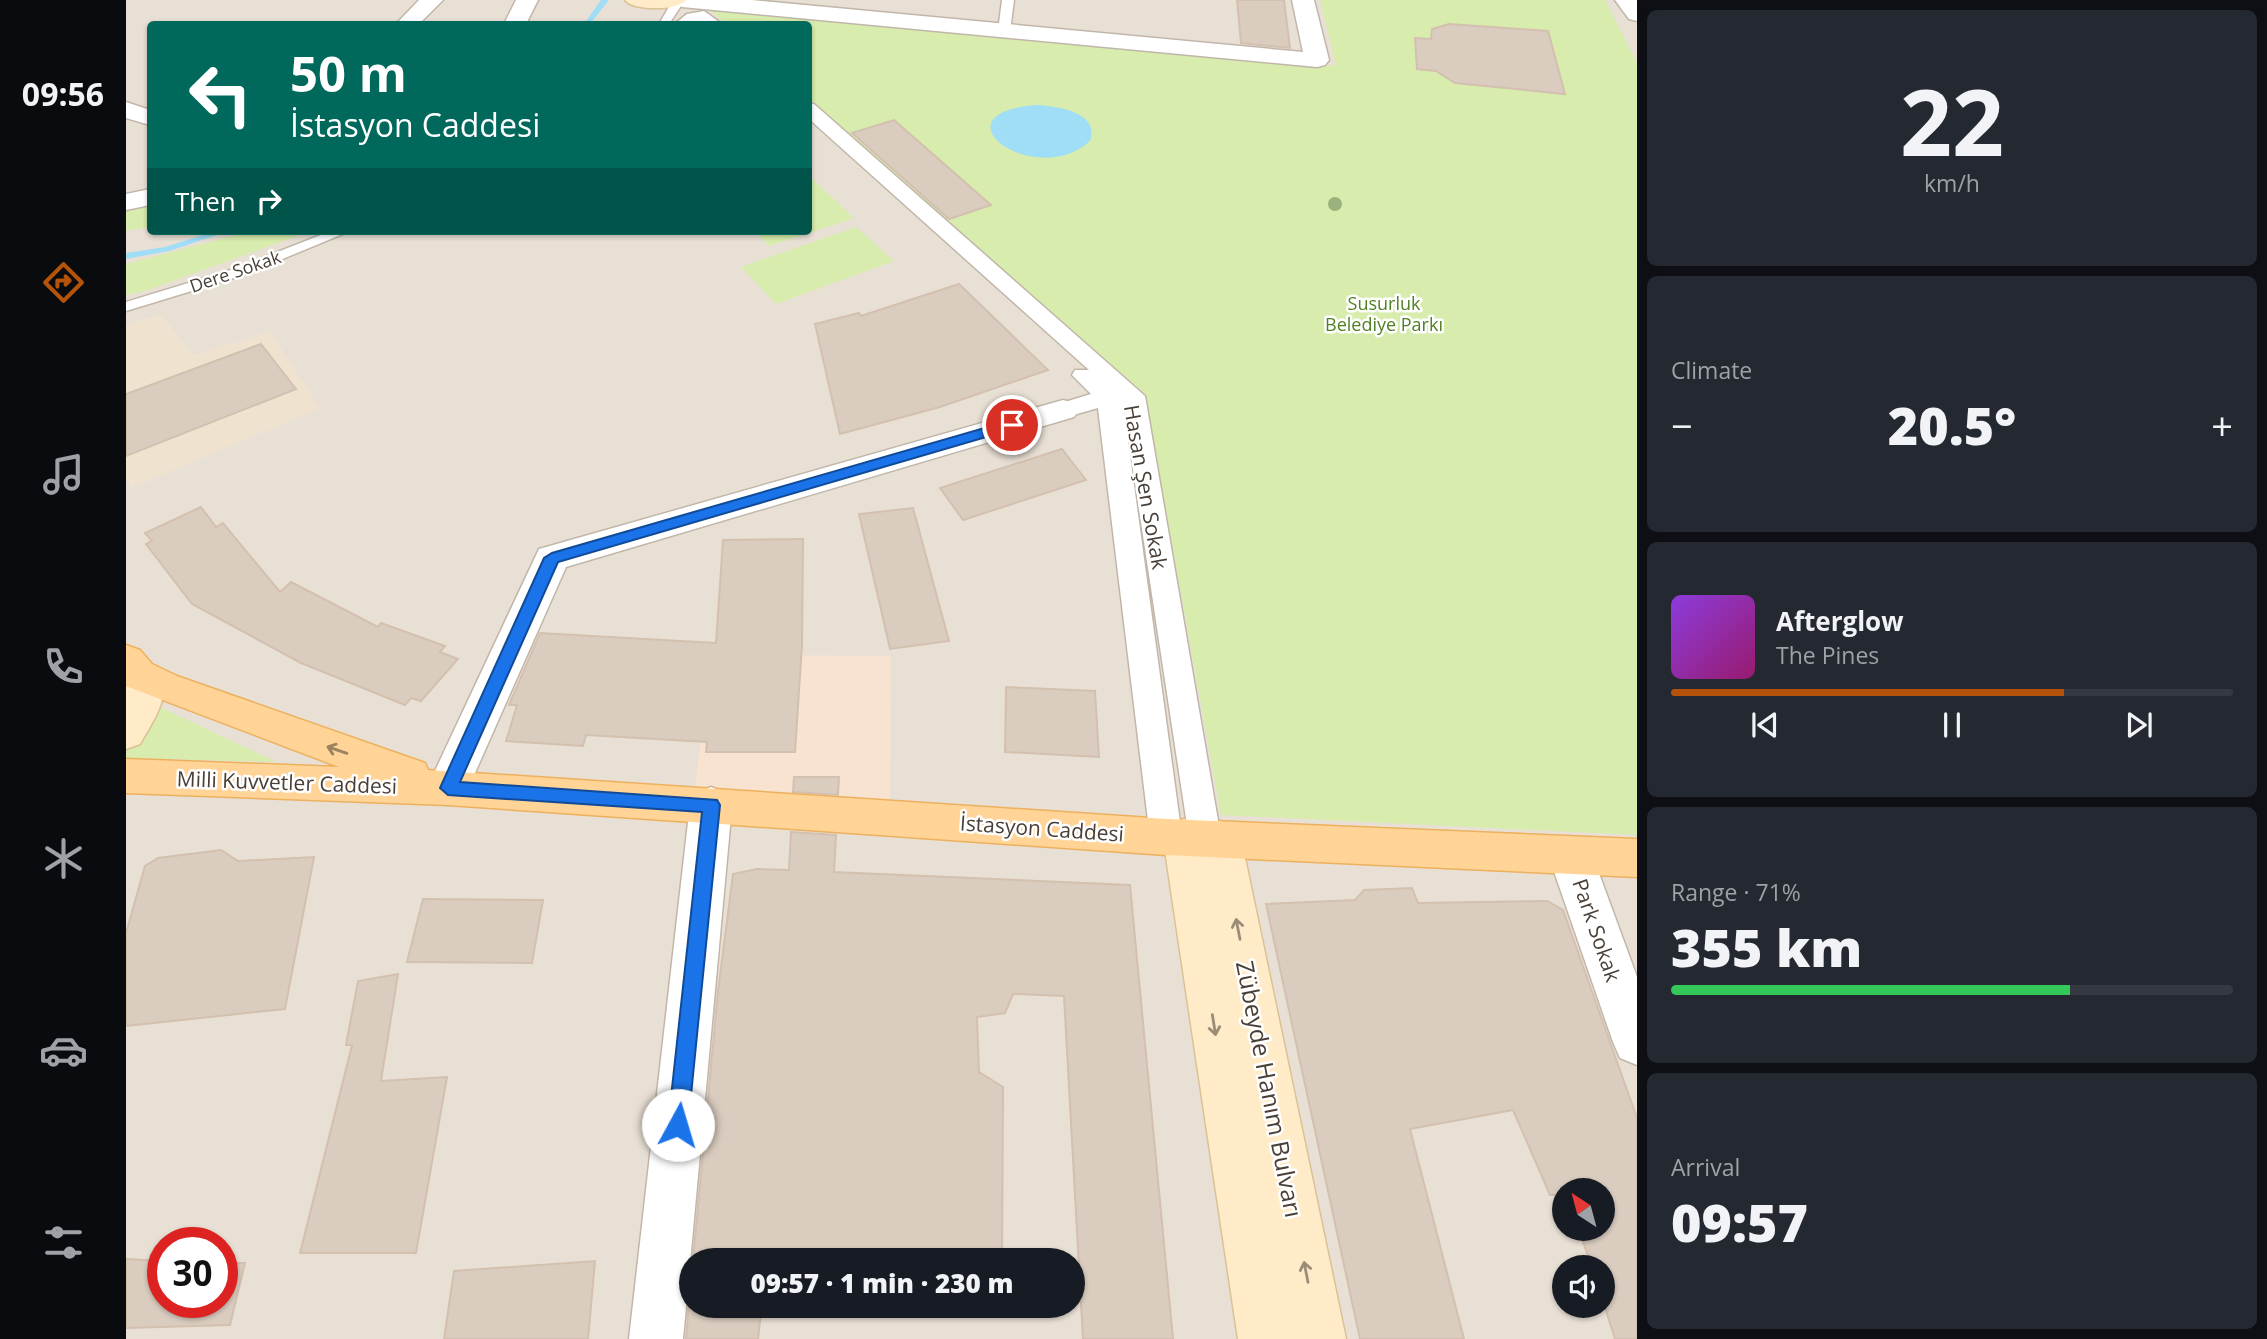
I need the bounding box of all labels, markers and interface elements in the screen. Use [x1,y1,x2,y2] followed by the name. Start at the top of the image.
[290,40,407,106] text: 50 m
[175,49,266,140] icon: left
[1900,59,2004,183] text: 22
[22,72,104,115] text: 09:56
[290,103,540,146] text: İstasyon Caddesi
[1924,167,1980,199] text: km/h
[250,182,288,220] icon: right
[175,183,236,219] text: Then
[186,244,284,298] street label: Dere Sokak
[39,258,88,307] icon: directions
[1325,291,1443,336] park label: Susurluk Belediye Parkı
[1671,354,1752,386] text: Climate
[1888,389,2016,460] text: 20.5°
[982,395,1042,455] pin
[1671,399,1693,451] text: −
[2211,399,2233,451] text: +
[1118,402,1174,572] street label: Hasan Şen Sokak
[993,406,1031,444] icon: arrive
[39,450,88,499] icon: music
[1776,603,1903,639] text: Afterglow
[1776,639,1879,671] text: The Pines
[39,642,88,691] icon: phone
[1746,706,1784,744] icon: previous
[1933,706,1971,744] icon: pause
[2120,706,2158,744] icon: next
[327,743,349,755] one-way arrow
[176,764,398,800] street label: Milli Kuvvetler Caddesi
[959,808,1125,848] street label: İstasyon Caddesi
[39,834,88,883] icon: climate
[1566,875,1628,985] street label: Park Sokak
[1671,876,1801,908] text: Range · 71%
[1671,911,1862,982] text: 355 km
[1230,918,1244,941] one-way arrow
[1229,958,1311,1220] street label: Zübeyde Hanım Bulvarı
[1208,1013,1221,1036] one-way arrow
[39,1026,88,1075] icon: car
[641,1088,715,1162] position arrow
[1671,1151,1740,1183] text: Arrival
[1552,1178,1615,1241] north arrow
[1552,1178,1615,1318] map controls
[1671,1186,1808,1257] text: 09:57
[39,1218,88,1267] icon: filters
[147,1227,238,1318] speed limit sign: 30
[1552,1255,1615,1318] button: sound
[1298,1261,1312,1284] one-way arrow
[751,1265,1013,1301] text: 09:57 · 1 min · 230 m

